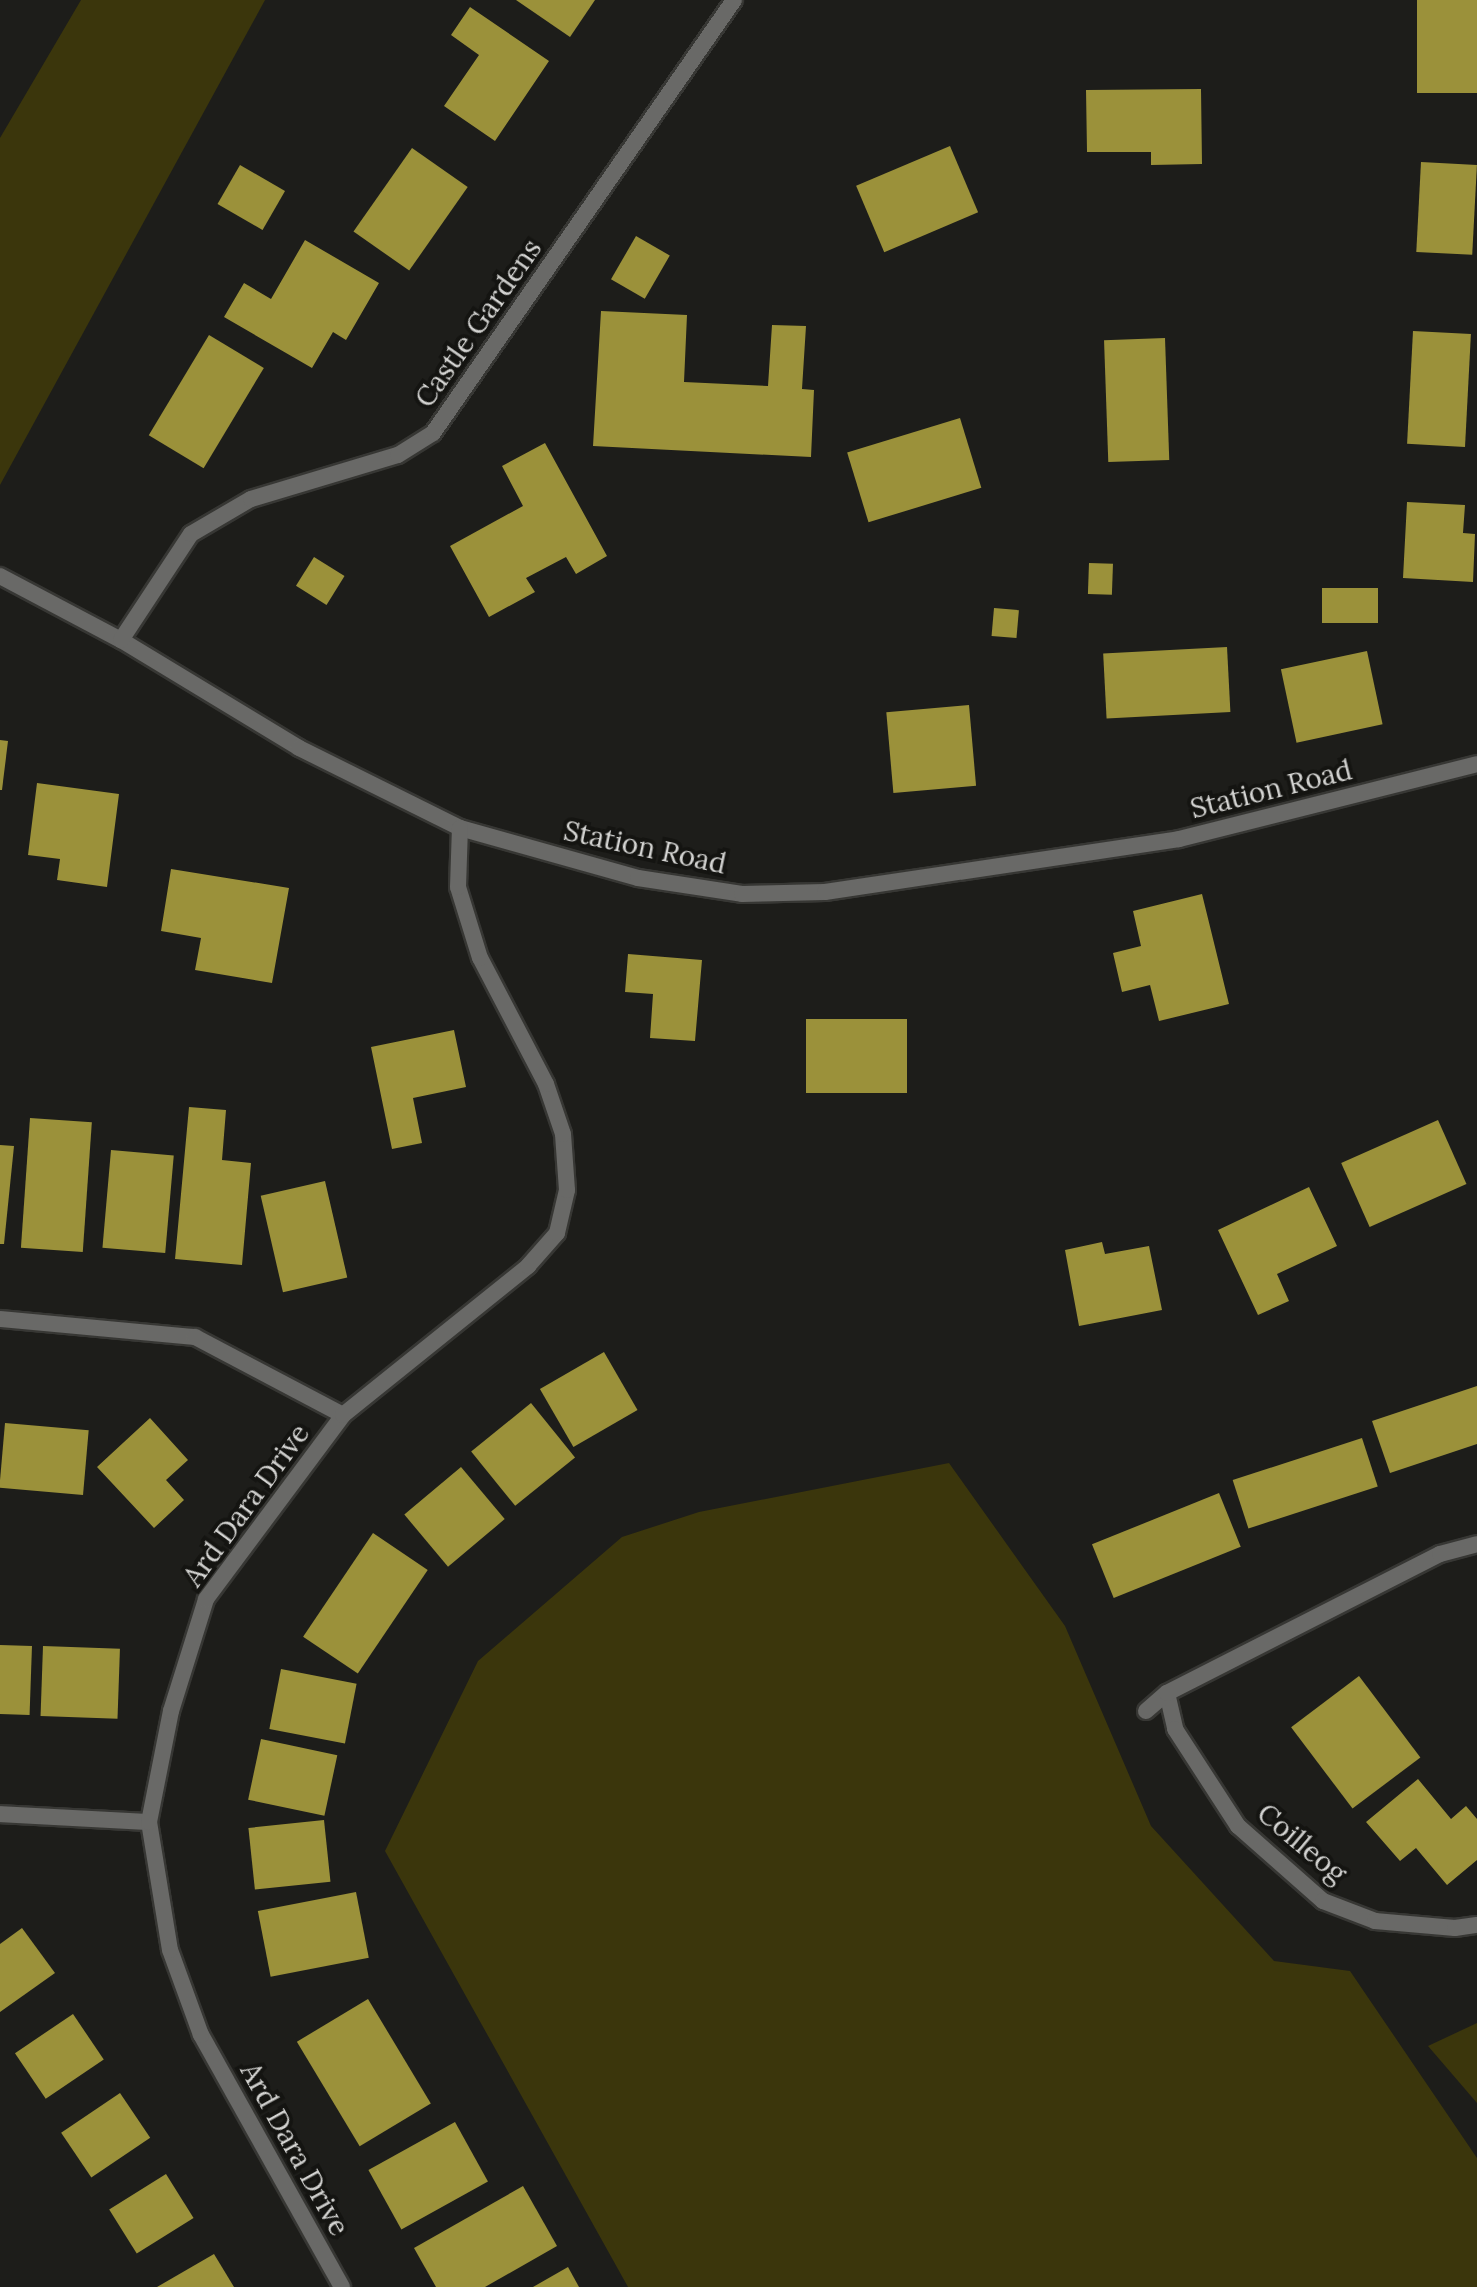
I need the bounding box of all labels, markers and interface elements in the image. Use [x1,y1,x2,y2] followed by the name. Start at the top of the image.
[408,232,548,414] street label: Castle Gardens
[1187,753,1355,825] street label: Station Road
[561,813,729,881] street label: Station Road
[176,1417,316,1593] street label: Ard Dara Drive
[1251,1796,1353,1890] street label: Coilleog
[234,2057,356,2241] street label: Ard Dara Drive

